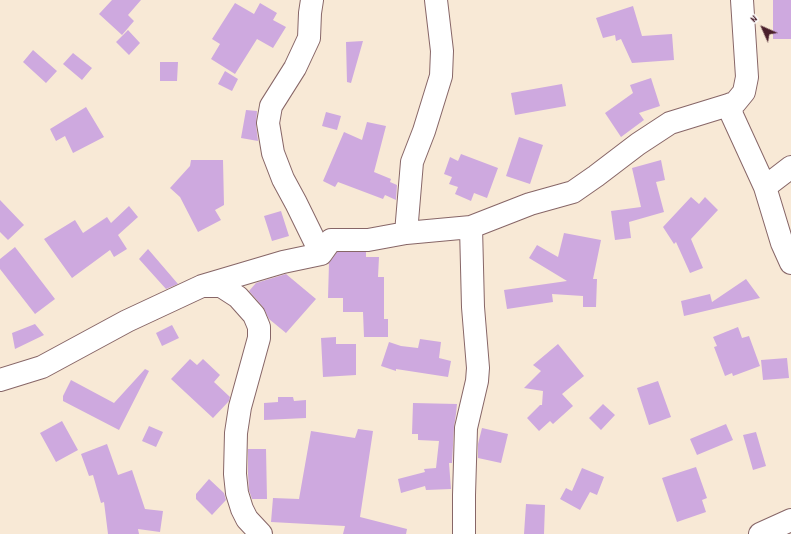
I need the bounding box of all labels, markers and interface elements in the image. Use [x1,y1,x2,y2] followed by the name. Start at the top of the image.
[743,8,783,48] north arrow
[747,12,762,27] text: N

